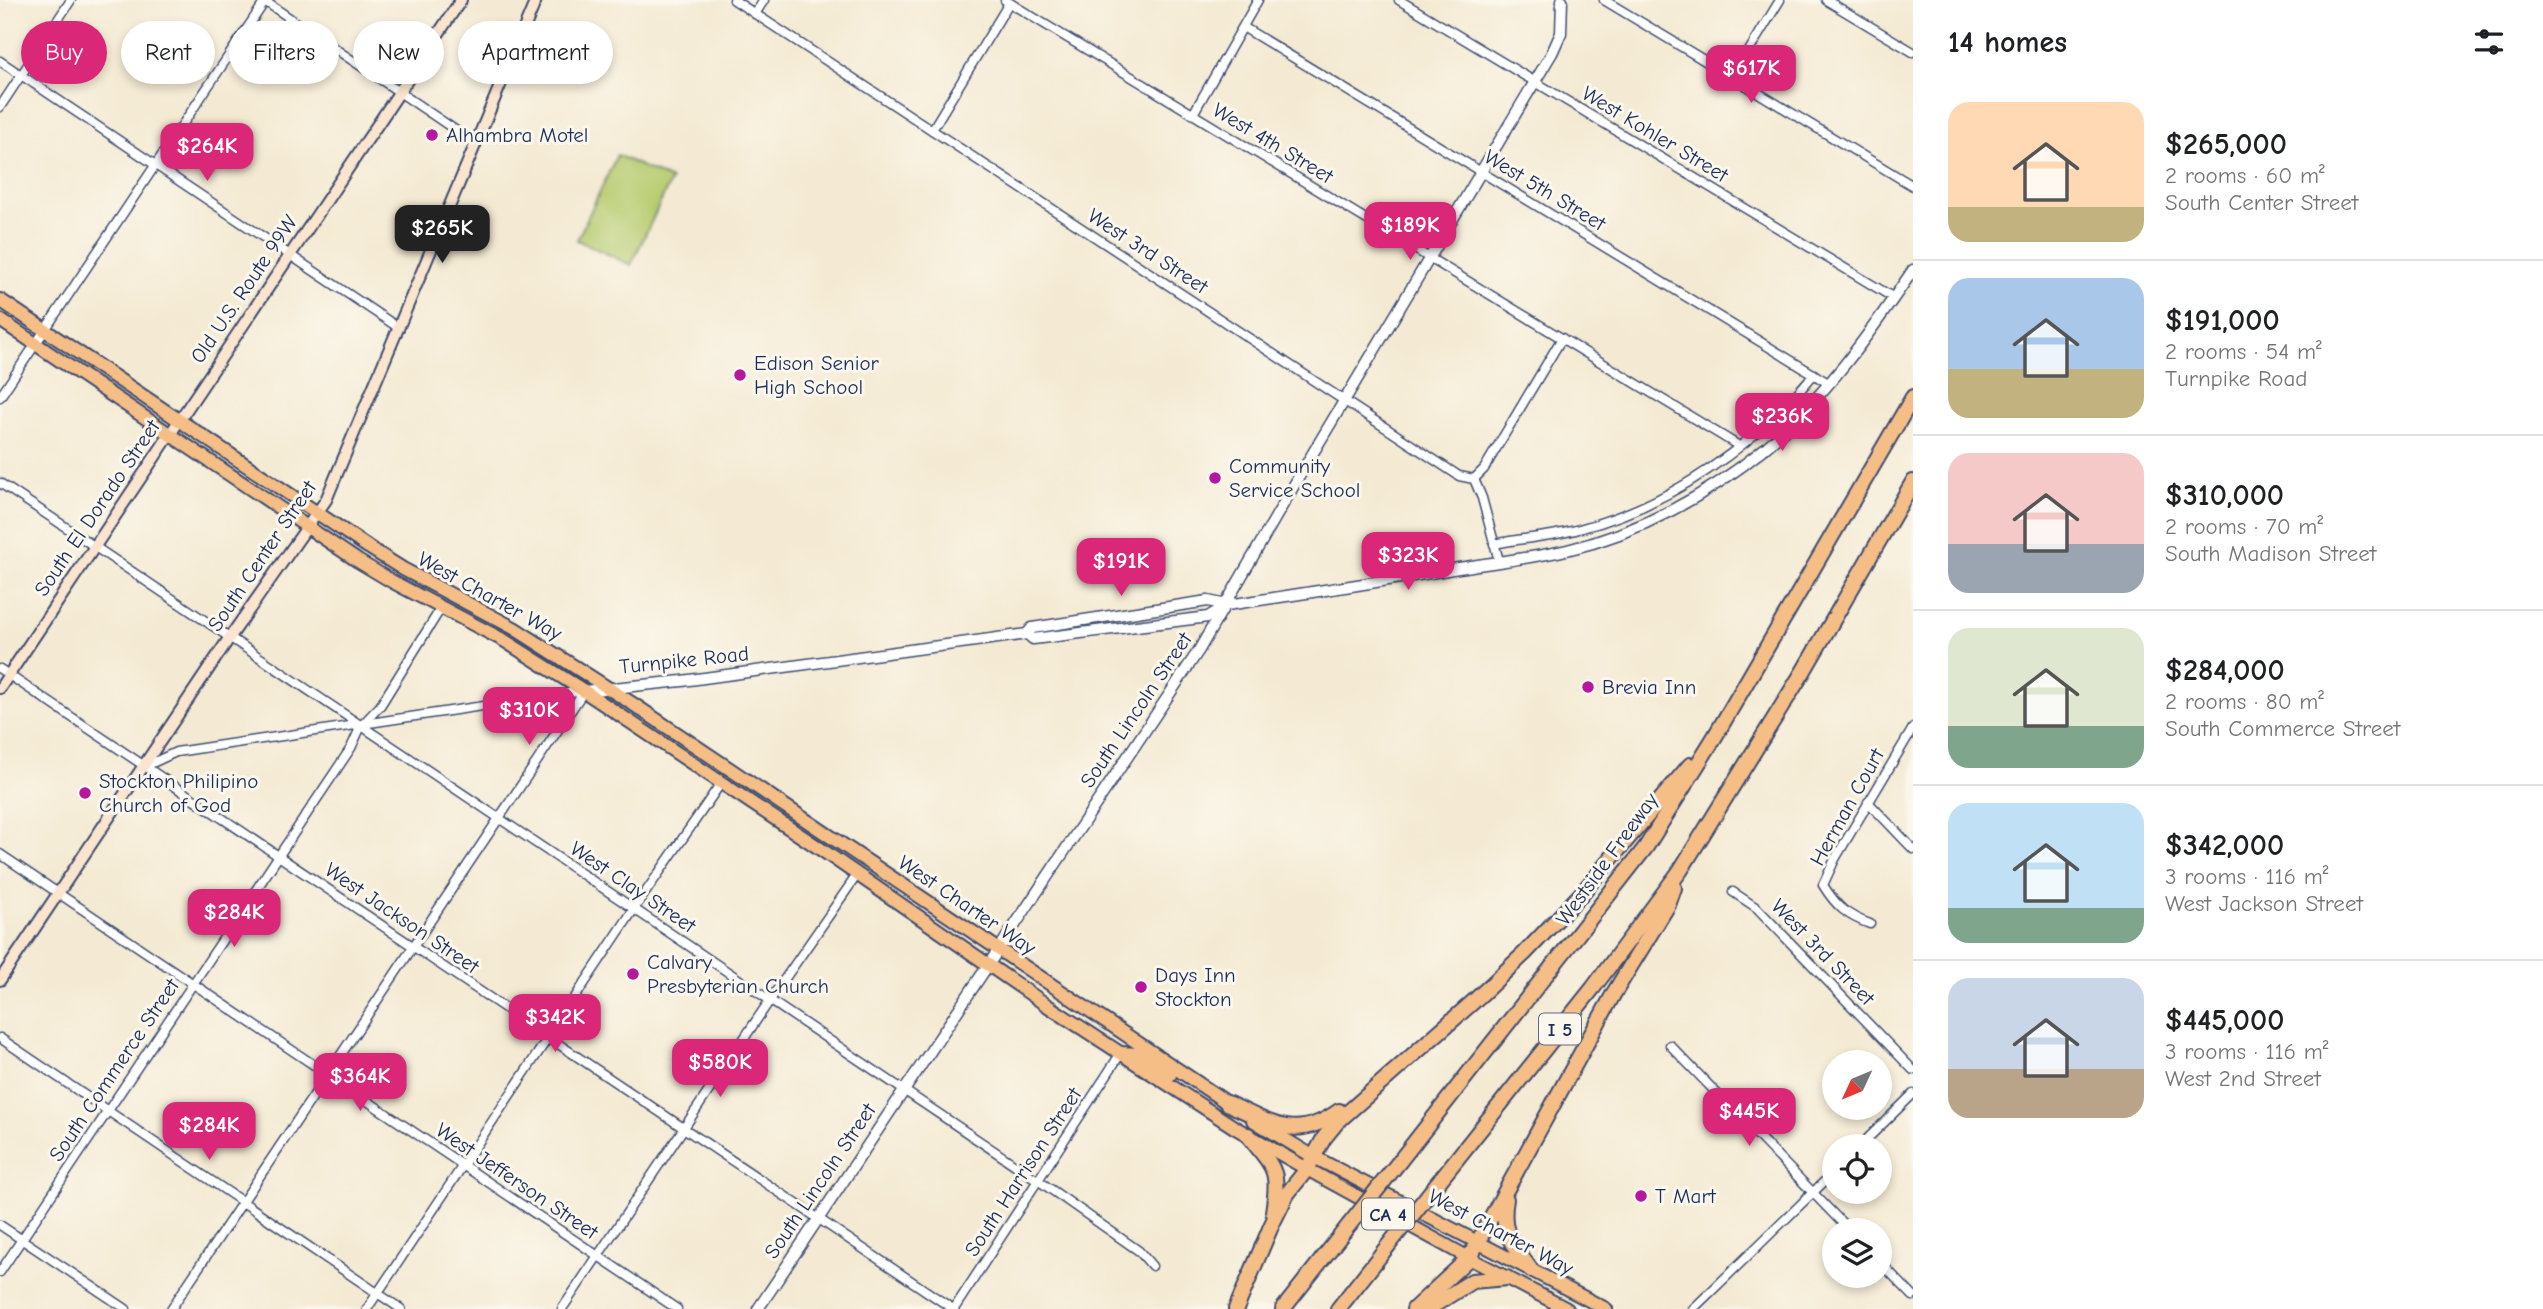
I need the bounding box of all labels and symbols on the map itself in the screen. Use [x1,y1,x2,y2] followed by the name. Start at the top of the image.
[1702,46,1800,105] pin: $617K
[1578,81,1733,188] street label: West Kohler Street
[1208,98,1338,189] street label: West 4th Street
[446,123,588,147] place label: Alhambra Motel
[158,124,256,183] pin: $264K
[424,127,440,143] marker: Alhambra Motel
[1480,144,1611,236] street label: West 5th Street
[1361,202,1459,262] pin: $189K
[1084,203,1213,299] street label: West 3rd Street
[393,205,491,265] pin: $265K
[186,210,303,368] street label: Old U.S. Route 99W
[754,351,880,399] place label: Edison Senior High School
[732,367,748,383] marker: Edison Senior High School
[1733,393,1831,453] pin: $236K
[29,415,165,600] street label: South El Dorado Street
[1229,454,1360,502] place label: Community Service School
[1207,470,1223,486] marker: Community Service School
[203,475,322,636] street label: South Center Street
[1359,532,1457,592] pin: $323K
[1072,538,1170,598] pin: $191K
[414,547,567,646] street label: West Charter Way
[1075,627,1197,792] street label: South Lincoln Street
[618,641,750,679] street label: Turnpike Road
[1602,675,1696,699] place label: Brevia Inn
[1580,679,1596,695] marker: Brevia Inn
[480,688,578,747] pin: $310K
[1805,743,1889,870] street label: Herman Court
[99,769,258,817] place label: Stockton Philipino Church of God
[77,785,93,801] marker: Stockton Philipino Church of God
[1551,788,1663,930] street label: Westside Freeway
[566,836,701,938] street label: West Clay Street
[894,850,1041,960] street label: West Charter Way
[320,858,484,979] street label: West Jackson Street
[185,890,283,949] pin: $284K
[1766,894,1880,1011] street label: West 3rd Street
[647,950,829,998] place label: Calvary Presbyterian Church
[1155,963,1236,1011] place label: Days Inn Stockton
[625,966,641,982] marker: Calvary Presbyterian Church
[44,973,185,1166] street label: South Commerce Street
[1133,979,1149,995] marker: Days Inn Stockton
[506,995,604,1054] pin: $342K
[1539,1014,1581,1044] road number: I 5
[671,1040,769,1099] pin: $580K
[1822,1050,1892,1120] north arrow
[311,1054,409,1113] pin: $364K
[960,1082,1087,1261] street label: South Harrison Street
[1700,1088,1798,1148] pin: $445K
[759,1098,881,1263] street label: South Lincoln Street
[160,1102,258,1162] pin: $284K
[431,1118,603,1245] street label: West Jefferson Street
[1424,1184,1578,1281] street label: West Charter Way
[1655,1184,1717,1208] place label: T Mart
[1633,1188,1649,1204] marker: T Mart
[1362,1198,1414,1230] road number: CA 4

